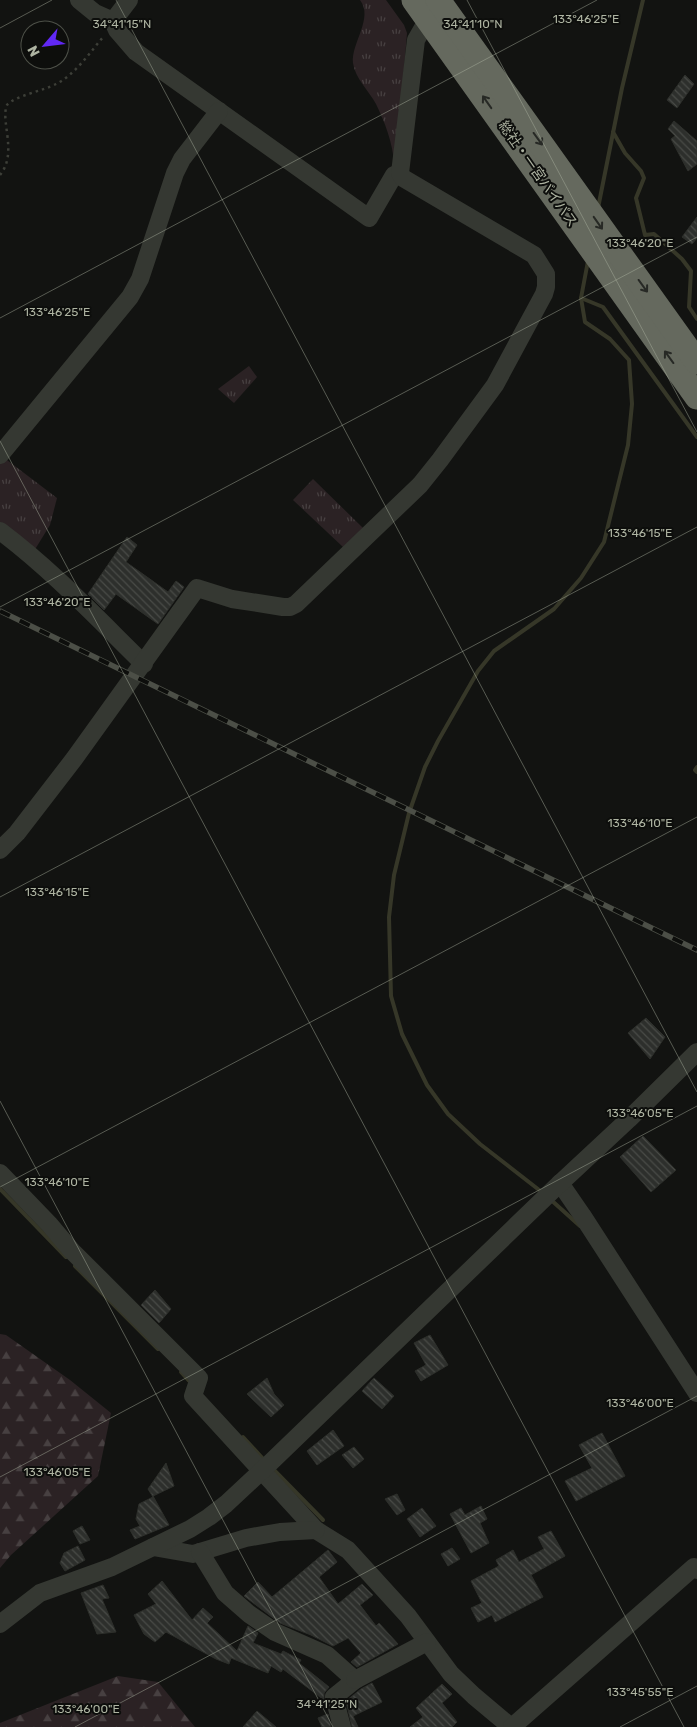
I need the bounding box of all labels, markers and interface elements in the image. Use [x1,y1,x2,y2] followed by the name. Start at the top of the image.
[553,12,619,26] text: 133°46'25"E
[93,17,151,31] text: 34°41'15"N
[443,17,503,31] text: 34°41'10"N
[20,20,70,70] north arrow
[24,42,44,59] text: N
[482,95,492,109] one-way arrow
[495,118,581,230] street label: 総社・一宮バイパス
[533,132,543,146] one-way arrow
[593,216,603,230] one-way arrow
[607,236,674,250] text: 133°46'20"E
[638,279,648,293] one-way arrow
[24,305,90,319] text: 133°46'25"E
[664,350,674,364] one-way arrow
[608,526,672,540] text: 133°46'15"E
[24,595,91,609] text: 133°46'20"E
[607,816,673,830] text: 133°46'10"E
[25,885,89,899] text: 133°46'15"E
[606,1106,674,1120] text: 133°46'05"E
[24,1175,90,1189] text: 133°46'10"E
[606,1396,674,1410] text: 133°46'00"E
[23,1465,91,1479] text: 133°46'05"E
[607,1685,673,1699] text: 133°45'55"E
[297,1697,357,1711] text: 34°41'25"N
[52,1702,120,1716] text: 133°46'00"E

